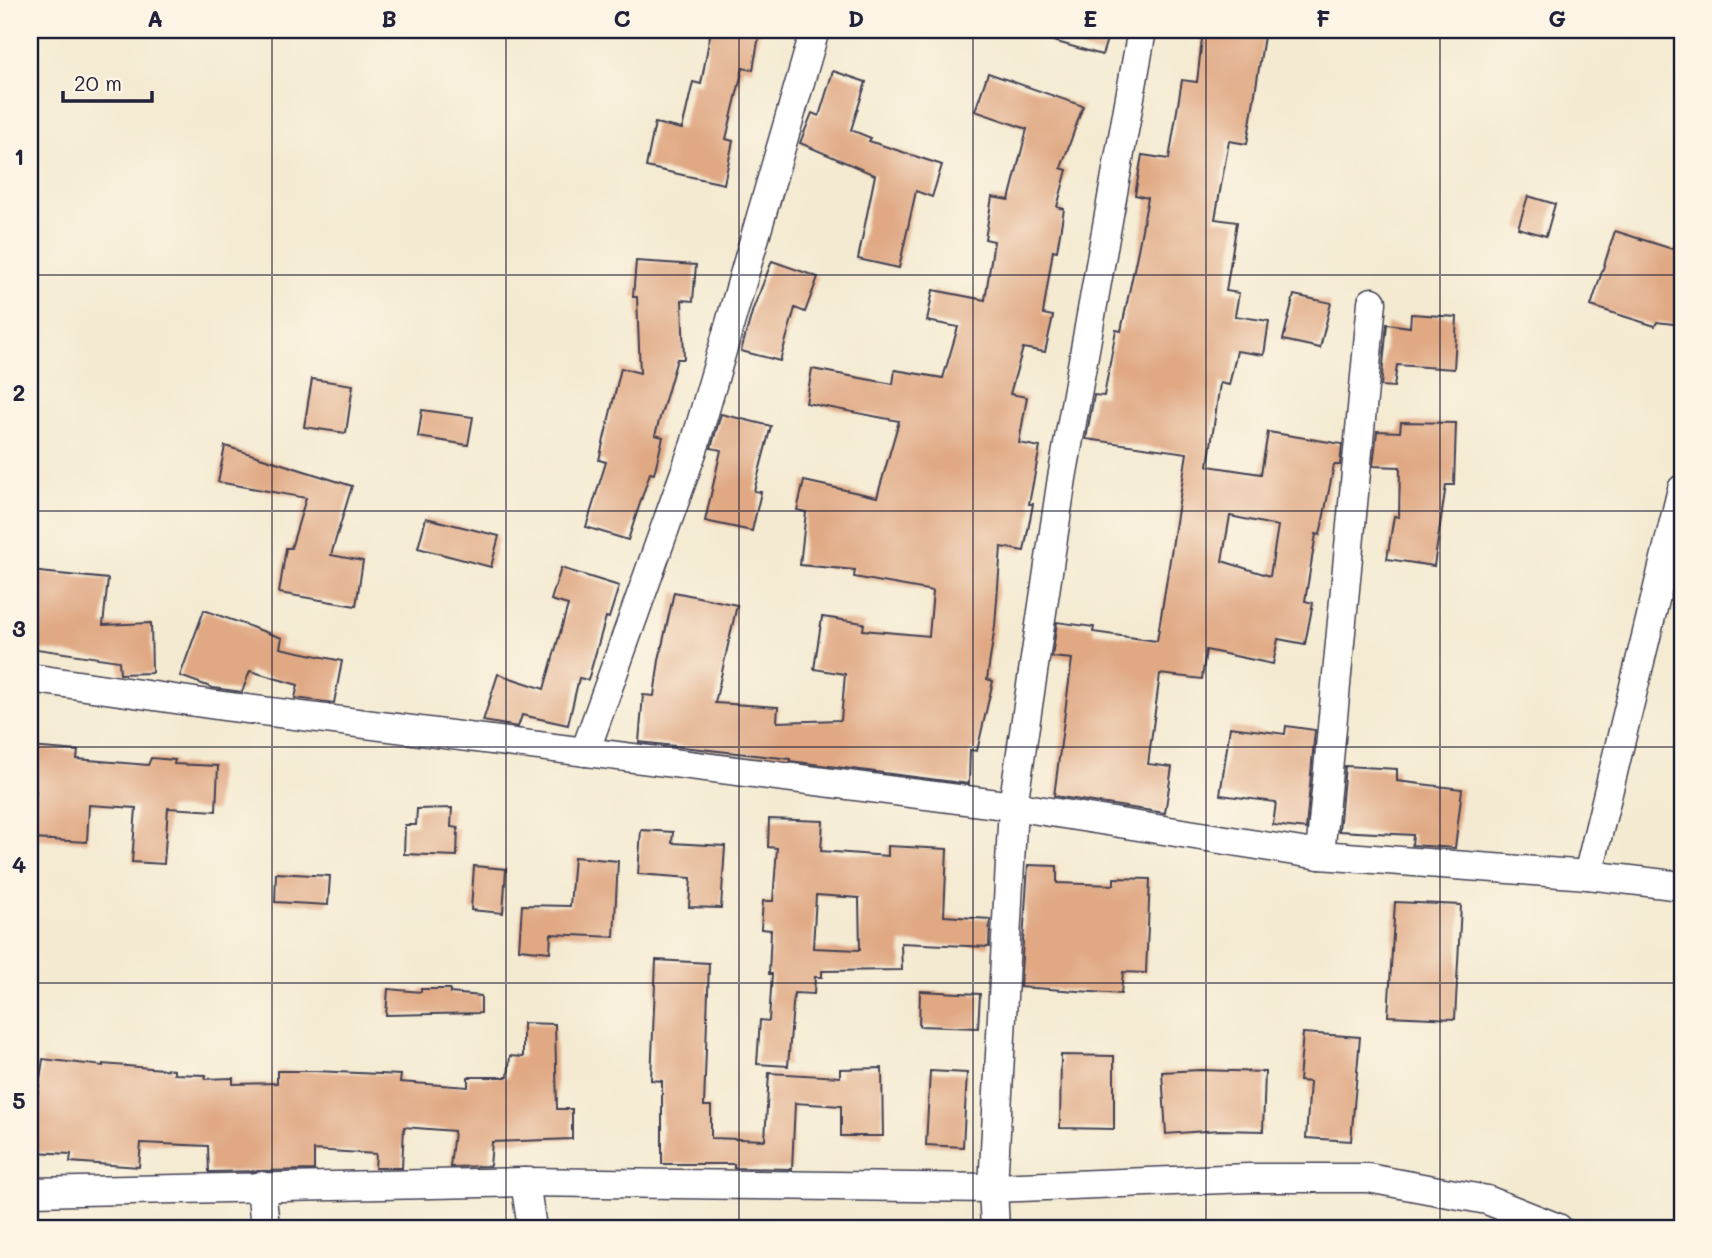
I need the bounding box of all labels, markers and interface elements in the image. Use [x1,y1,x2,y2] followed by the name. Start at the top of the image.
[147,3,163,33] text: A
[381,3,397,33] text: B
[613,3,631,33] text: C
[848,3,864,33] text: D
[1083,3,1097,33] text: E
[1316,3,1330,33] text: F
[1548,3,1566,33] text: G
[63,60,152,104] scale bar
[74,69,122,96] text: 20 m
[14,141,24,171] text: 1
[13,377,25,407] text: 2
[12,613,26,643] text: 3
[12,849,26,879] text: 4
[12,1085,26,1115] text: 5

